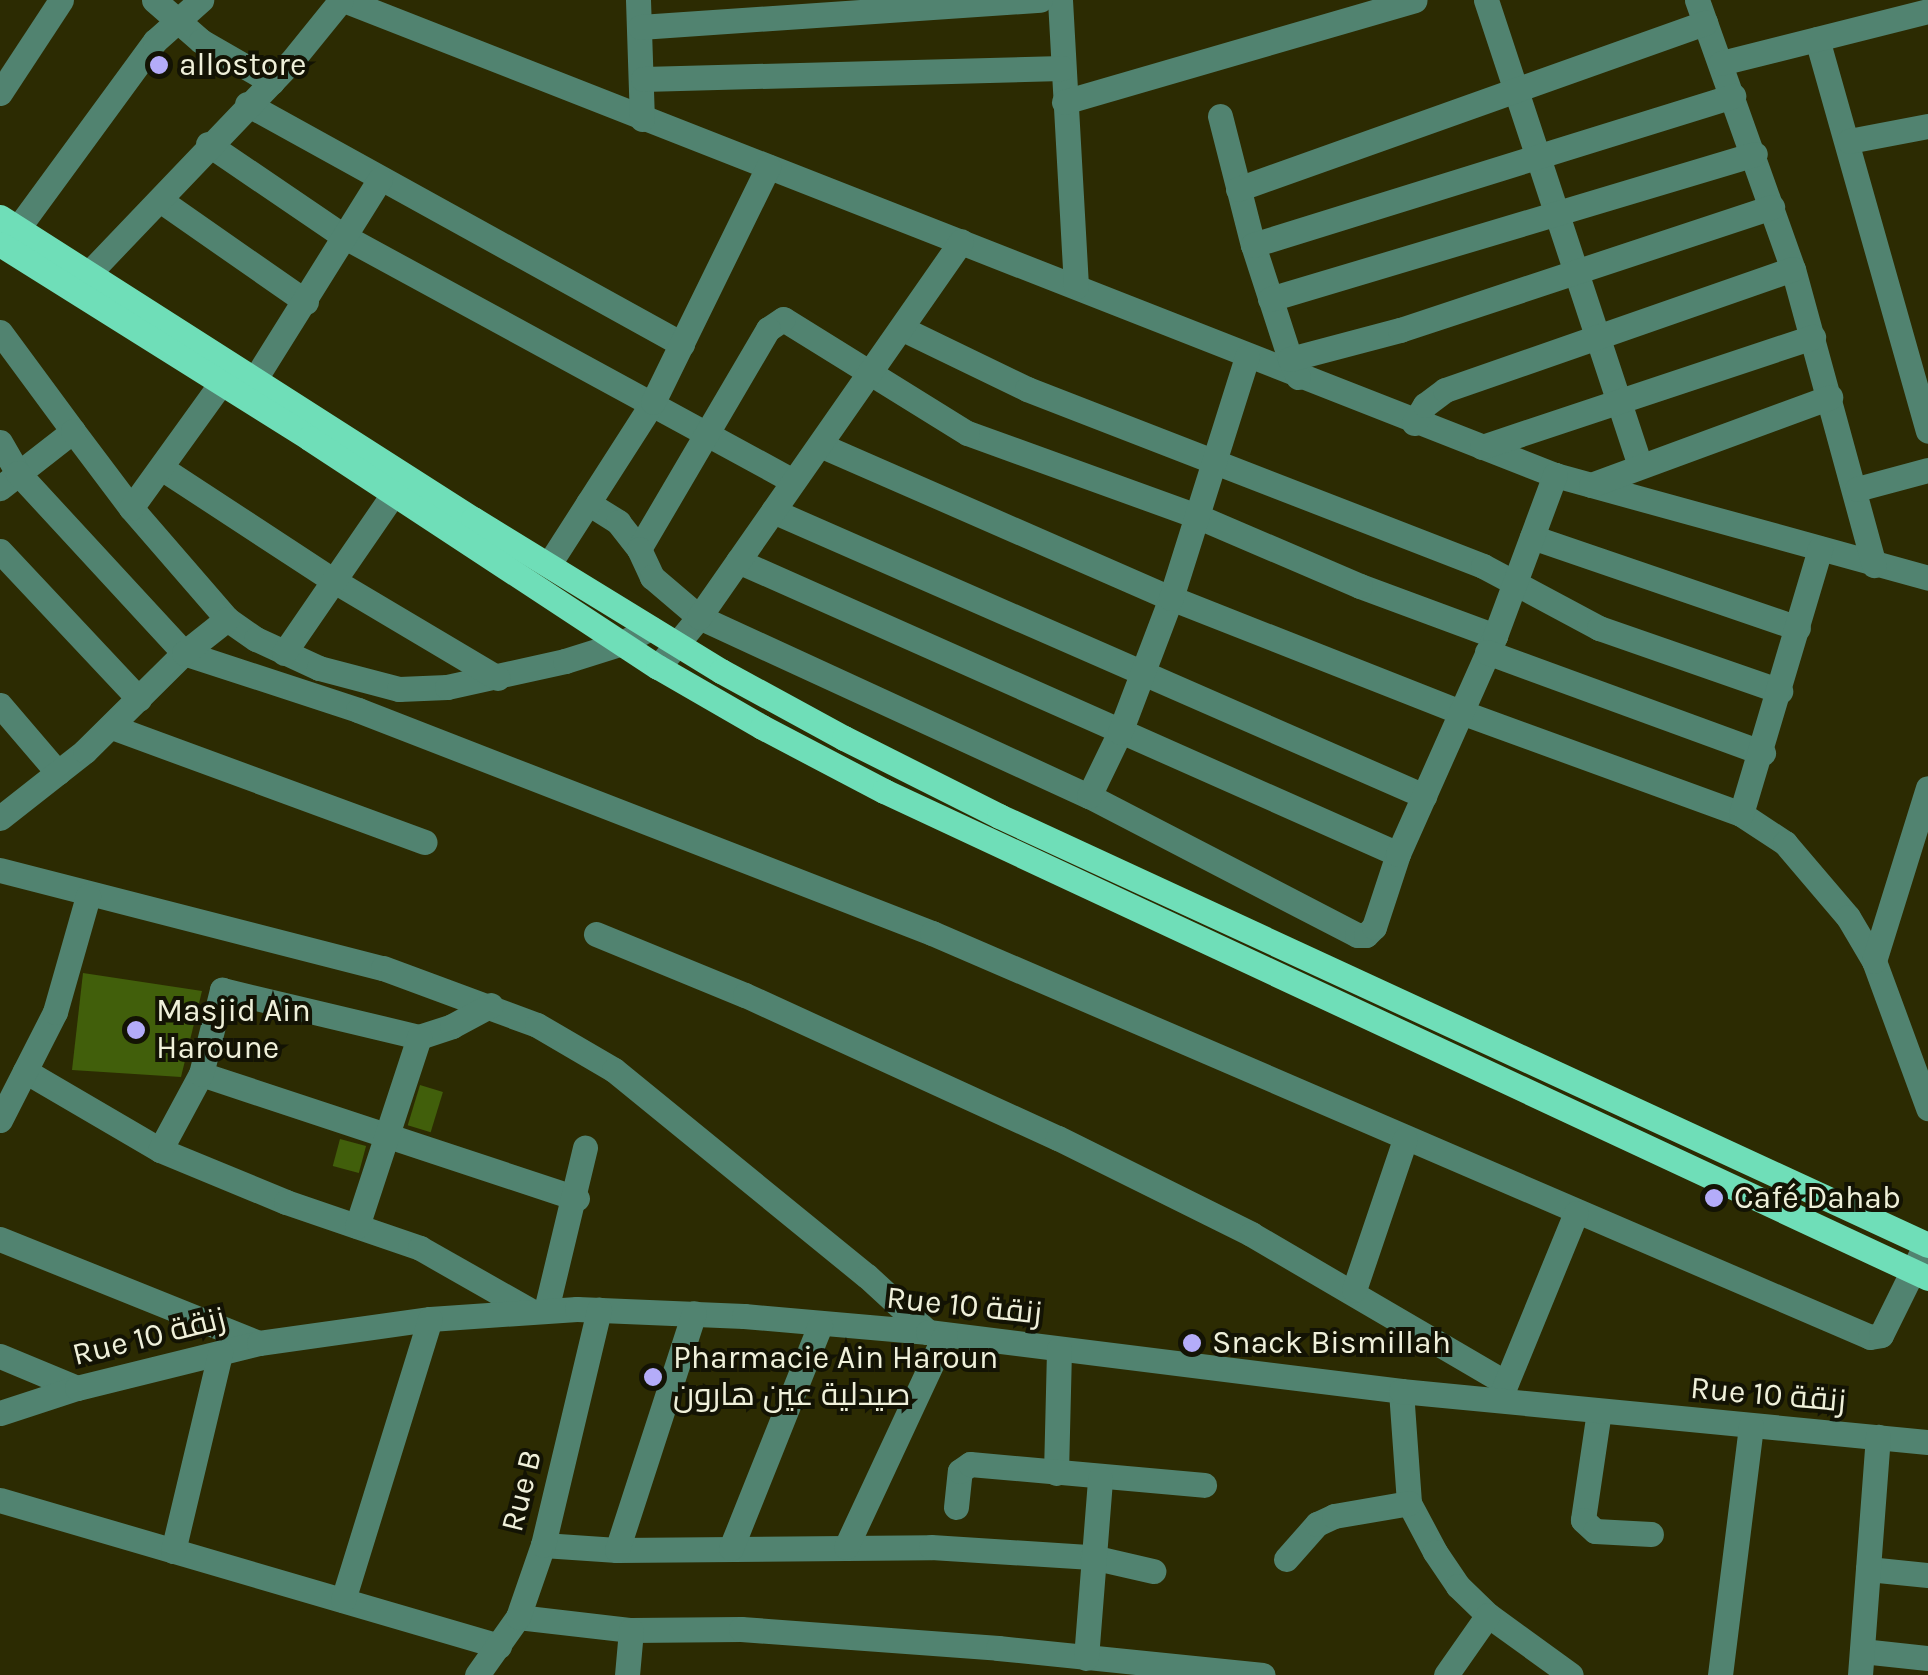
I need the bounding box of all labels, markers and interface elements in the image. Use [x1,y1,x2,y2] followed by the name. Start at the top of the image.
[179,46,306,84] place label: allostore
[148,54,170,76] marker: allostore
[156,993,311,1068] place label: Masjid Ain Haroune
[125,1019,147,1041] marker: Masjid Ain Haroune
[1734,1179,1901,1217] place label: Café Dahab
[1703,1187,1725,1209] marker: Café Dahab
[884,1279,1044,1333] street label: Rue 10 زنقة
[69,1299,229,1375] street label: Rue 10 زنقة
[1212,1324,1451,1362] place label: Snack Bismillah
[1181,1332,1203,1354] marker: Snack Bismillah
[673,1340,998,1415] place label: Pharmacie Ain Haroun صيدلية عين هارون
[642,1366,664,1388] marker: Pharmacie Ain Haroun صيدلية عين هارون
[1689,1369,1847,1421] street label: Rue 10 زنقة
[493,1446,551,1536] street label: Rue B

